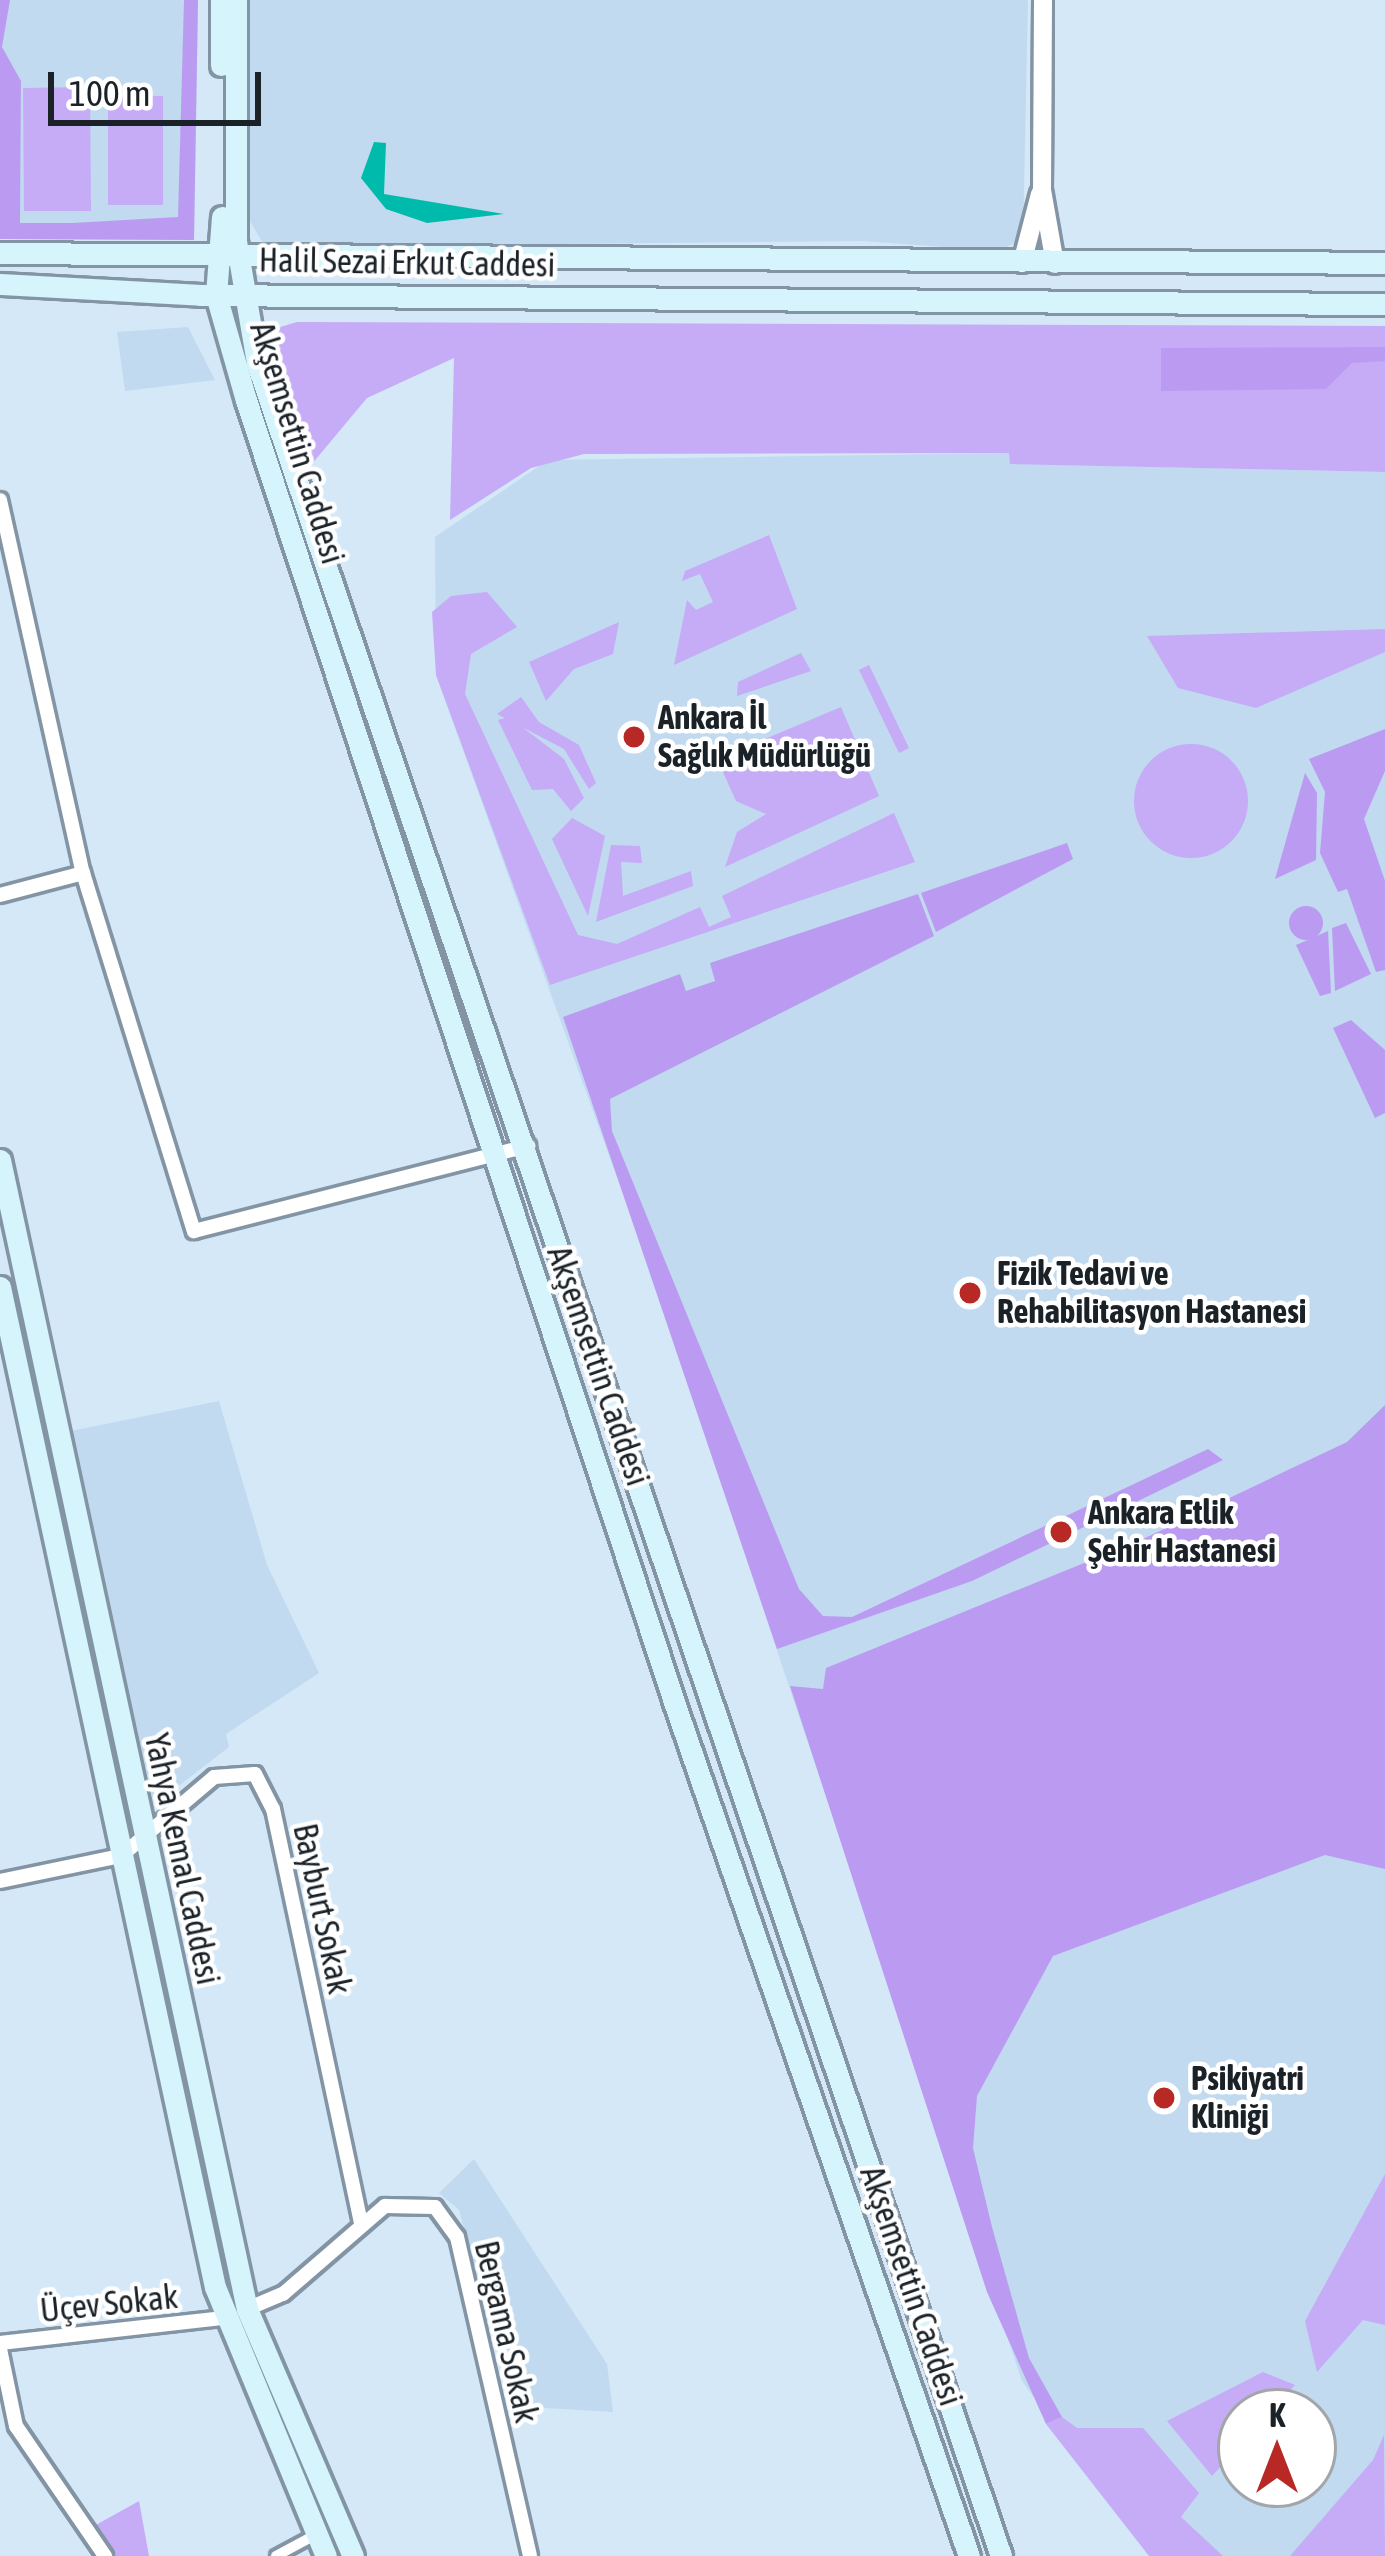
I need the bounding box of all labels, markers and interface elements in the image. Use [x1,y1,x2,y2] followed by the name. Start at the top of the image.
[54,48,267,122] scale bar
[69,72,151,114] text: 100 m
[259,241,555,285] street label: Halil Sezai Erkut Caddesi
[241,317,353,569] street label: Akşemsettin Caddesi
[658,698,871,776] place label: Ankara İl Sağlık Müdürlüğü
[621,724,647,750] marker: Ankara İl Sağlık Müdürlüğü
[538,1241,658,1491] street label: Akşemsettin Caddesi
[997,1254,1306,1332] place label: Fizik Tedavi ve Rehabilitasyon Hastanesi
[954,1277,986,1309] marker: Fizik Tedavi ve Rehabilitasyon Hastanesi
[1088,1493,1276,1571] place label: Ankara Etlik Şehir Hastanesi
[1045,1516,1077,1548] marker: Ankara Etlik Şehir Hastanesi
[136,1730,228,1988] street label: Yahya Kemal Caddesi
[285,1820,359,1998] street label: Bayburt Sokak
[1191,2059,1304,2137] place label: Psikiyatri Kliniği
[1148,2082,1180,2114] marker: Psikiyatri Kliniği
[851,2161,971,2411] street label: Akşemsettin Caddesi
[466,2237,546,2427] street label: Bergama Sokak
[38,2277,180,2331] street label: Üçev Sokak
[1217,2388,1337,2508] north arrow
[1269,2396,1285,2434] text: K

